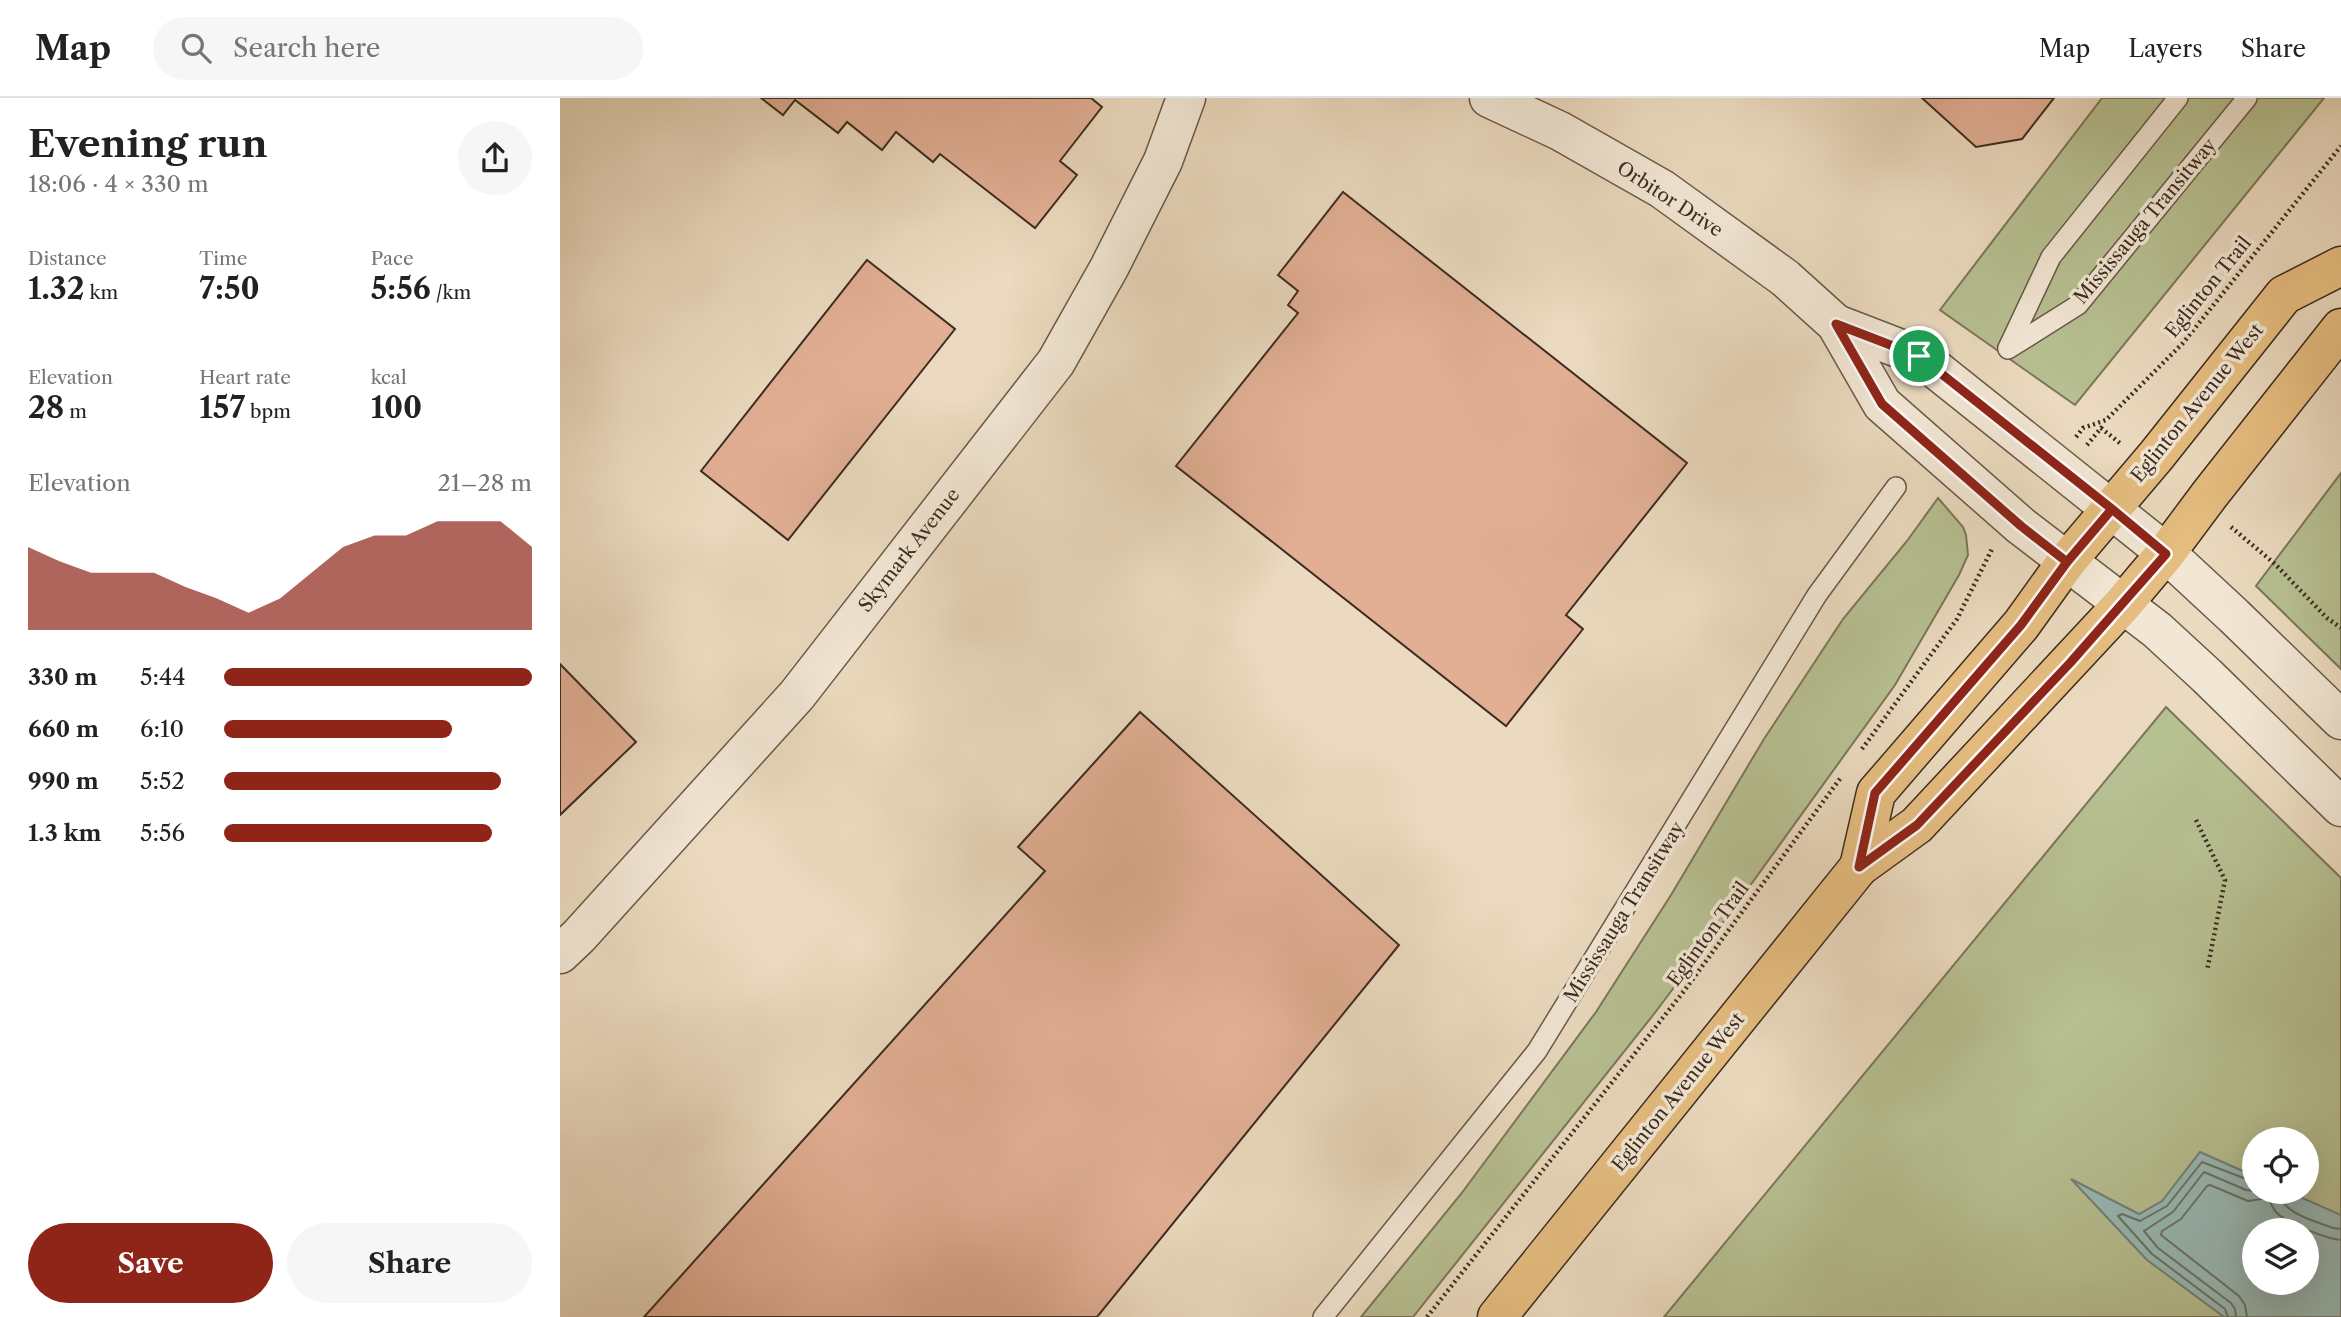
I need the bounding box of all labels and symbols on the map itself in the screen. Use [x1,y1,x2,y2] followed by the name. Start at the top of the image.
[2069,133,2221,308] street label: Mississauga Transitway
[1613,156,1727,242] street label: Orbitor Drive
[2160,231,2256,342] street label: Eglinton Trail
[2126,319,2268,487] street label: Eglinton Avenue West
[1889,326,1949,386] pin
[854,484,964,616] street label: Skymark Avenue
[1559,817,1689,1007] street label: Mississauga Transitway
[1662,877,1754,991] street label: Eglinton Trail
[1607,1008,1749,1176] street label: Eglinton Avenue West

